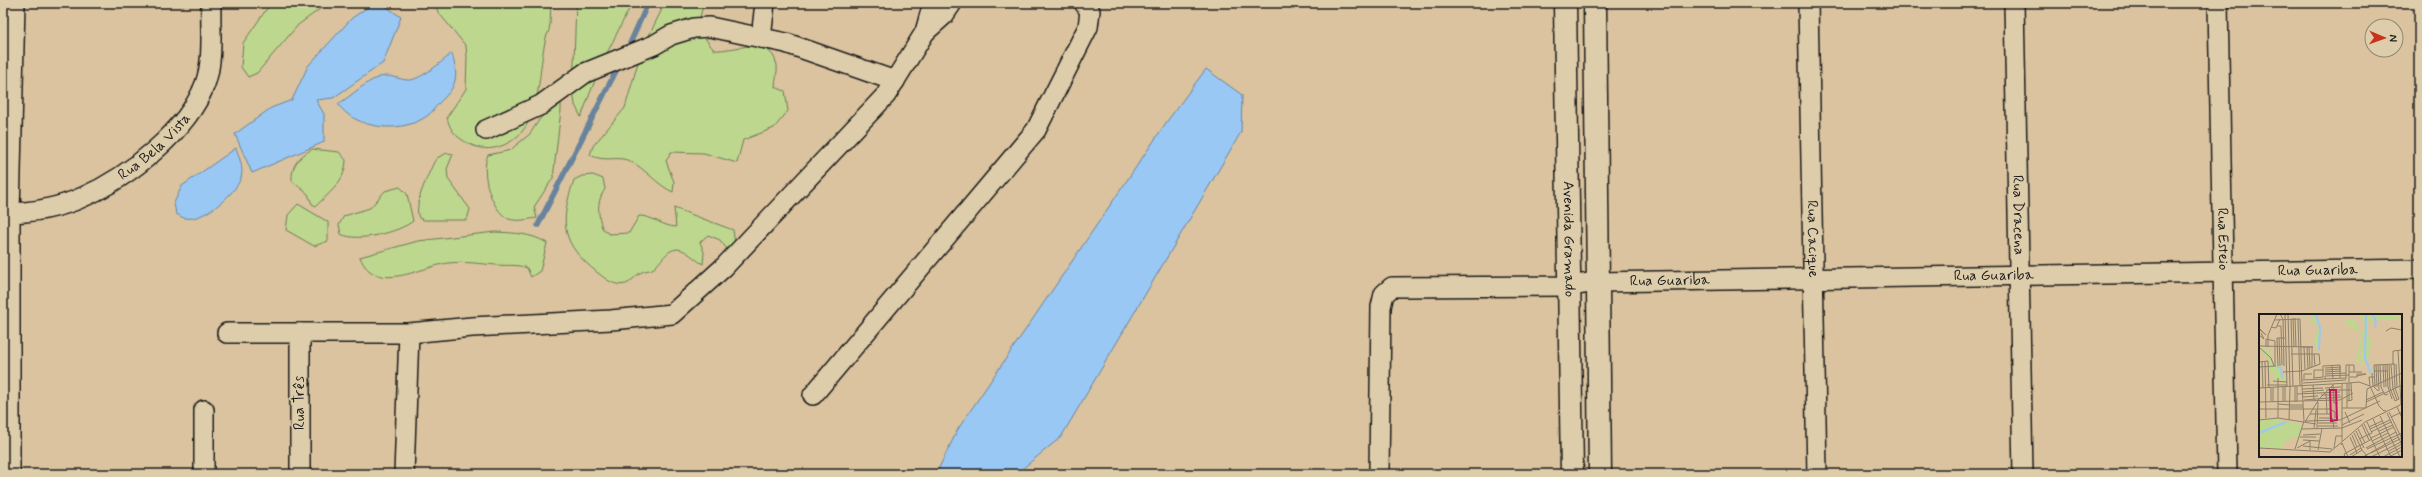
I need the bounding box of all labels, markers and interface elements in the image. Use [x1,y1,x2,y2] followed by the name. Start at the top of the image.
[2364,18,2404,58] north arrow
[2386,34,2400,42] text: N
[114,109,196,185] street label: Rua Bela Vista
[2007,175,2029,255] street label: Rua Dracena
[1558,181,1579,297] street label: Avenida Gramado
[1802,200,1823,278] street label: Rua Cacique
[2212,207,2233,271] street label: Rua Esteio
[2278,260,2359,281] street label: Rua Guariba
[1954,265,2035,286] street label: Rua Guariba
[1630,270,1711,291] street label: Rua Guariba
[2259,314,2402,457] inset map
[290,376,310,430] street label: Rua Três

